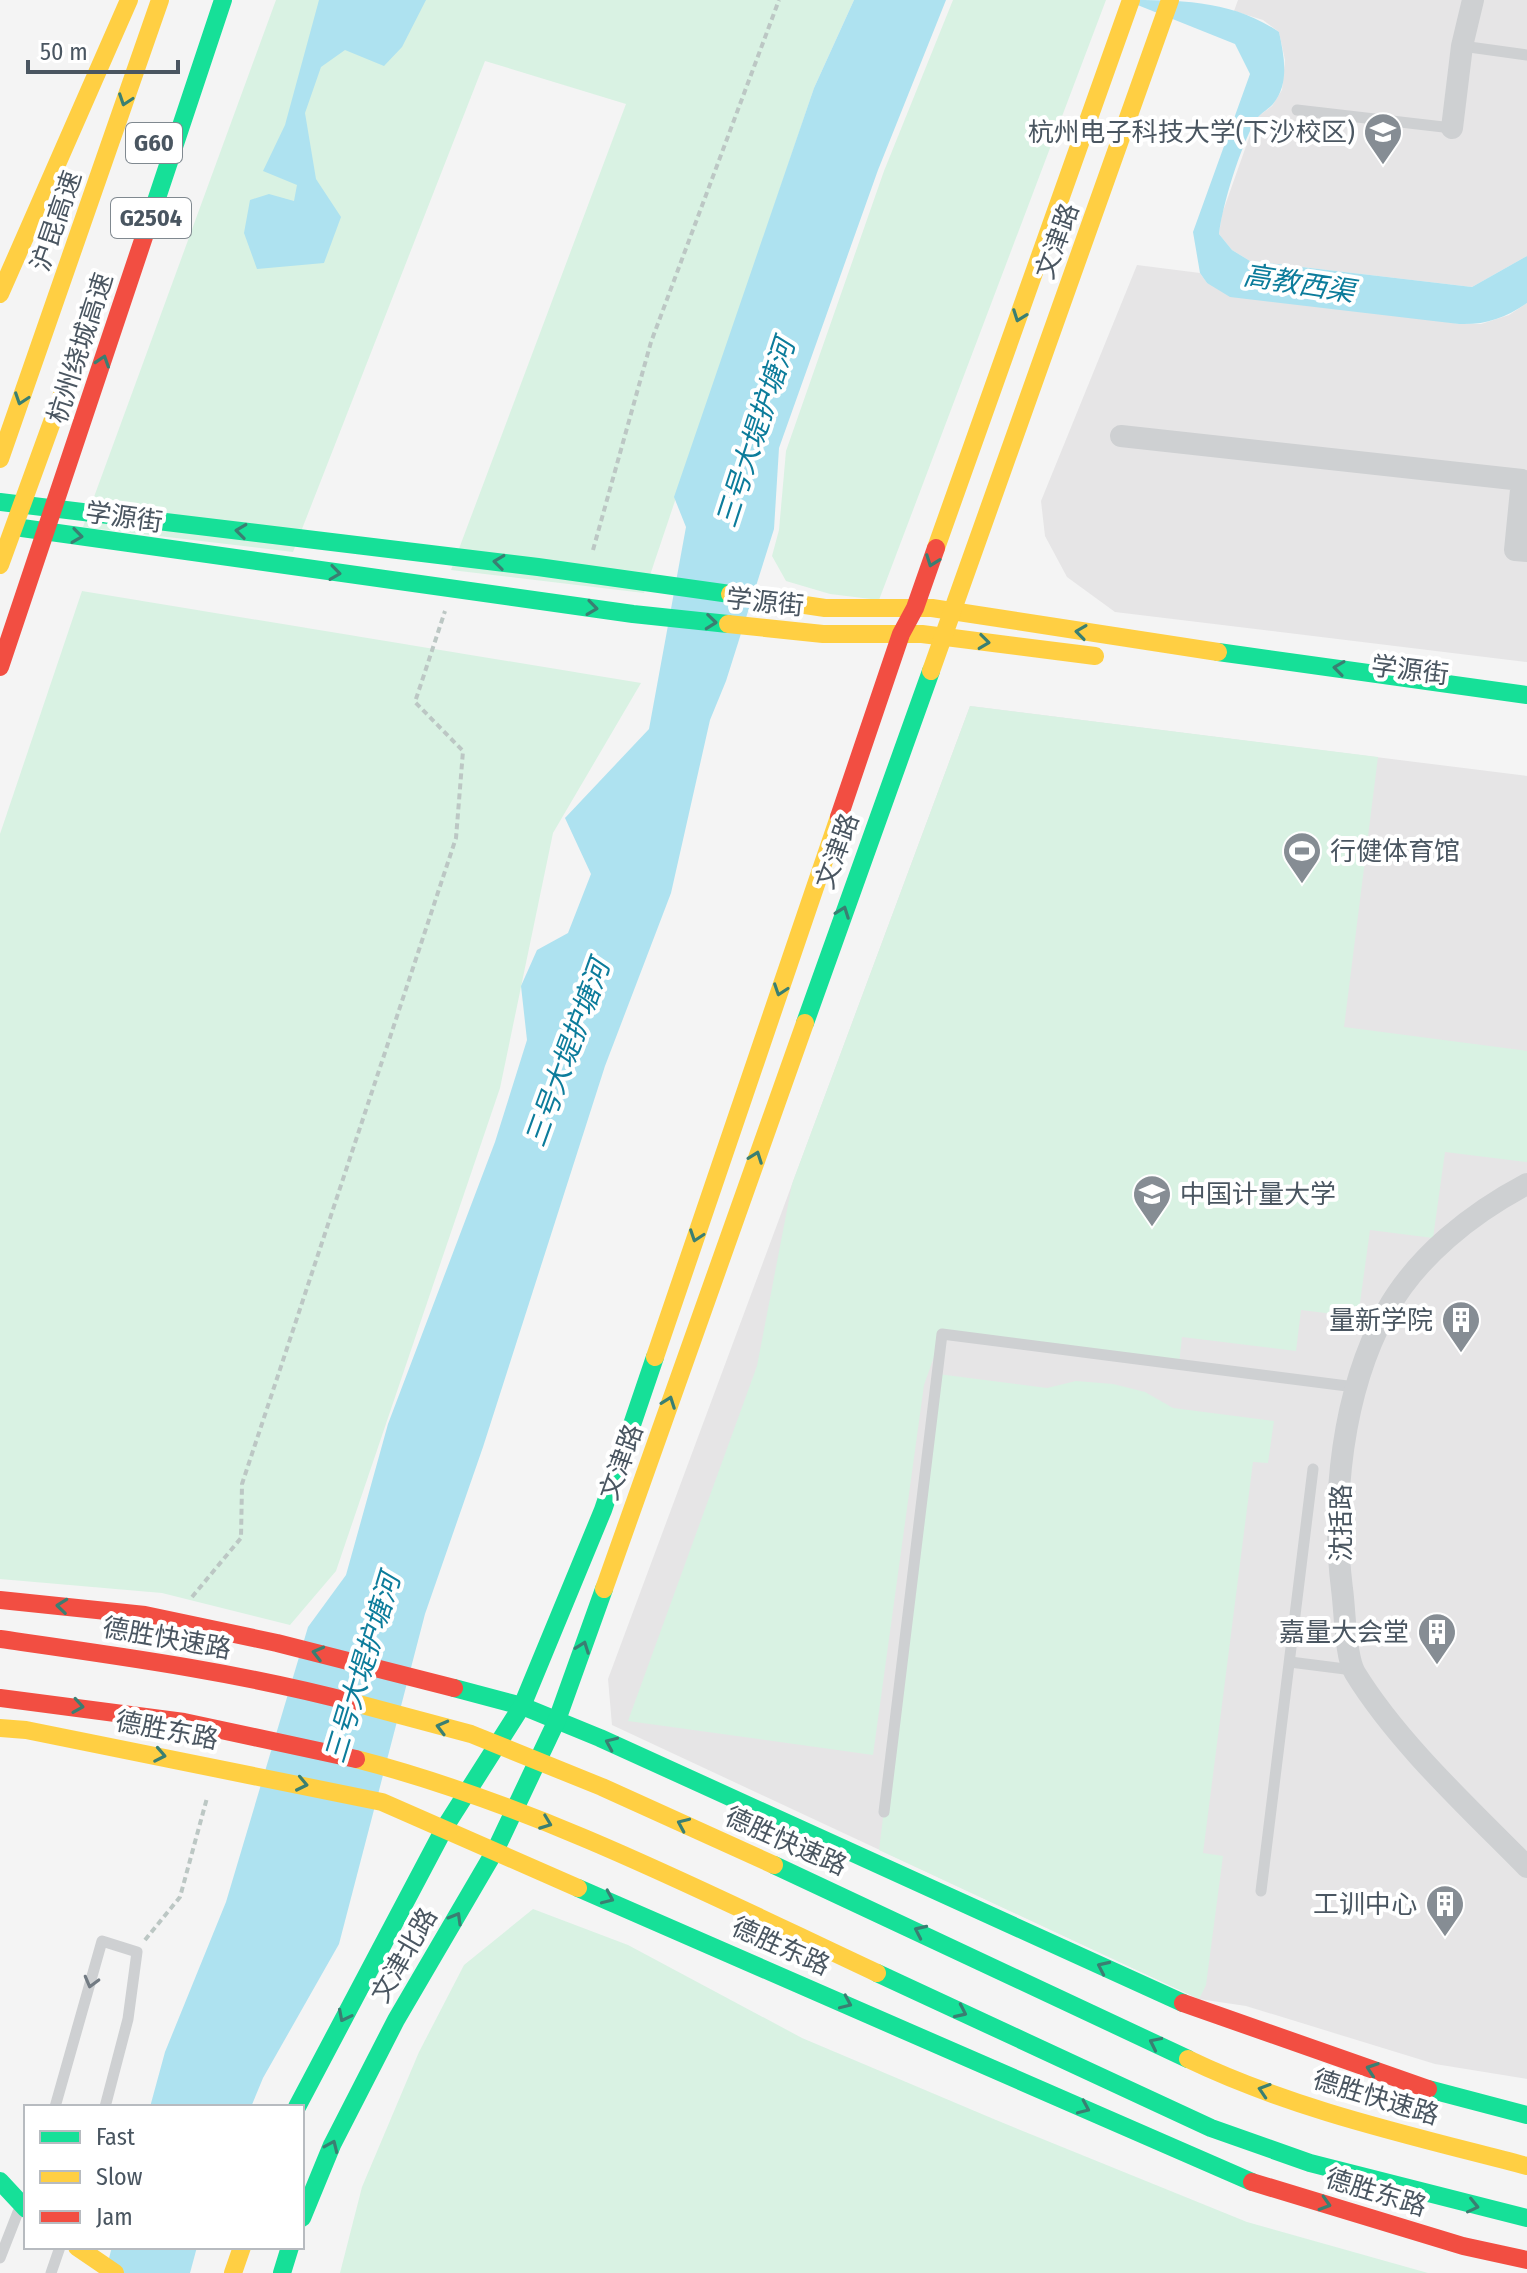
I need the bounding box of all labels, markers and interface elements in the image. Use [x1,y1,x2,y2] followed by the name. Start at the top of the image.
[28,24,178,74] scale bar
[40,38,88,66] text: 50 m
[119,92,135,106] one-way arrow
[1362,111,1404,166] school or university icon: 杭州电子科技大学(下沙校区)
[1028,117,1355,148] place label: 杭州电子科技大学(下沙校区)
[126,123,182,163] road number: G60
[25,167,88,275] street label: 沪昆高速
[111,198,191,238] road number: G2504
[1030,199,1085,283] street label: 文津路
[1241,258,1361,309] water label: 高教西渠
[42,269,119,427] street label: 杭州绕城高速
[1012,308,1029,322] one-way arrow
[709,330,803,531] water label: 三号大堤护塘河
[93,355,109,369] one-way arrow
[15,391,31,405] one-way arrow
[83,497,165,538] street label: 学源街
[234,523,248,540] one-way arrow
[70,527,84,544] one-way arrow
[925,553,942,567] one-way arrow
[492,554,506,571] one-way arrow
[328,564,341,581] one-way arrow
[725,583,805,622] street label: 学源街
[585,599,599,616] one-way arrow
[705,613,718,630] one-way arrow
[1074,624,1088,641] one-way arrow
[977,633,991,650] one-way arrow
[1369,650,1451,691] street label: 学源街
[1332,660,1346,677] one-way arrow
[810,809,865,893] street label: 文津路
[1281,830,1323,885] sports icon: 行健体育馆
[1330,836,1460,867] place label: 行健体育馆
[834,905,850,919] one-way arrow
[518,951,618,1151] water label: 三号大堤护塘河
[773,982,789,996] one-way arrow
[747,1151,763,1165] one-way arrow
[1131,1173,1173,1228] school or university icon: 中国计量大学
[1180,1179,1336,1210] place label: 中国计量大学
[689,1229,705,1243] one-way arrow
[1440,1299,1482,1354] building icon: 量新学院
[1329,1305,1433,1336] place label: 量新学院
[660,1396,676,1410] one-way arrow
[594,1420,649,1504] street label: 文津路
[1326,1484,1357,1562] street label: 沈括路
[318,1565,408,1767] water label: 三号大堤护塘河
[55,1598,68,1615] one-way arrow
[1416,1611,1458,1666] building icon: 嘉量大会堂
[100,1612,234,1665] street label: 德胜快速路
[1279,1617,1409,1648] place label: 嘉量大会堂
[573,1641,589,1655] one-way arrow
[312,1646,325,1663] one-way arrow
[71,1697,84,1714] one-way arrow
[113,1705,221,1756] street label: 德胜东路
[436,1719,450,1736] one-way arrow
[605,1737,620,1753] one-way arrow
[153,1746,166,1763] one-way arrow
[295,1775,309,1792] one-way arrow
[720,1801,851,1882] street label: 德胜快速路
[538,1813,552,1830] one-way arrow
[677,1817,692,1833] one-way arrow
[1424,1883,1466,1938] building icon: 工训中心
[600,1889,614,1905] one-way arrow
[1313,1889,1417,1920] place label: 工训中心
[365,1902,444,2008] street label: 文津北路
[727,1911,835,1982] street label: 德胜东路
[446,1912,462,1926] one-way arrow
[914,1925,929,1941] one-way arrow
[1096,1961,1111,1977] one-way arrow
[84,1974,100,1988] one-way arrow
[838,1994,852,2010] one-way arrow
[952,2002,967,2018] one-way arrow
[338,2008,353,2023] one-way arrow
[1148,2037,1163,2053] one-way arrow
[1366,2063,1380,2079] one-way arrow
[1309,2064,1443,2131] street label: 德胜快速路
[1258,2083,1272,2099] one-way arrow
[1076,2099,1090,2115] one-way arrow
[24,2105,304,2249] legend
[96,2123,135,2151] text: Fast
[322,2140,338,2154] one-way arrow
[1322,2162,1430,2223] street label: 德胜东路
[96,2163,143,2191] text: Slow
[1318,2195,1332,2211] one-way arrow
[1466,2197,1479,2214] one-way arrow
[96,2203,133,2231] text: Jam

